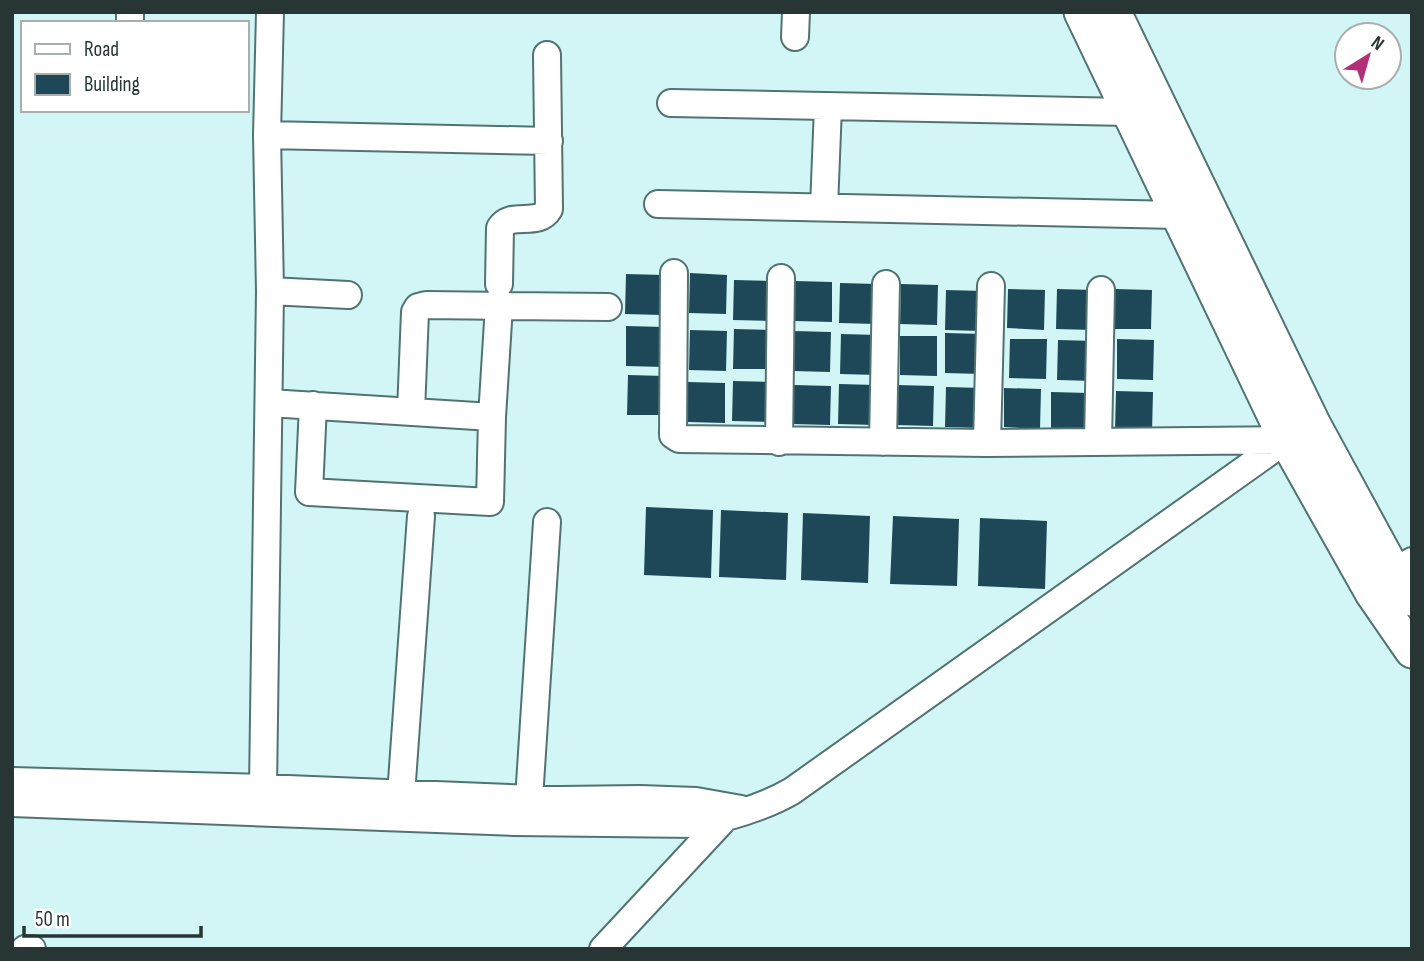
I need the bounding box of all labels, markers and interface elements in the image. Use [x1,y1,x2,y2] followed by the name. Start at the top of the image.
[21,21,248,112] legend
[1333,21,1403,91] north arrow
[1366,31,1388,56] text: N
[84,37,119,62] text: Road
[84,72,140,97] text: Building
[24,894,201,938] scale bar
[35,907,70,932] text: 50 m

